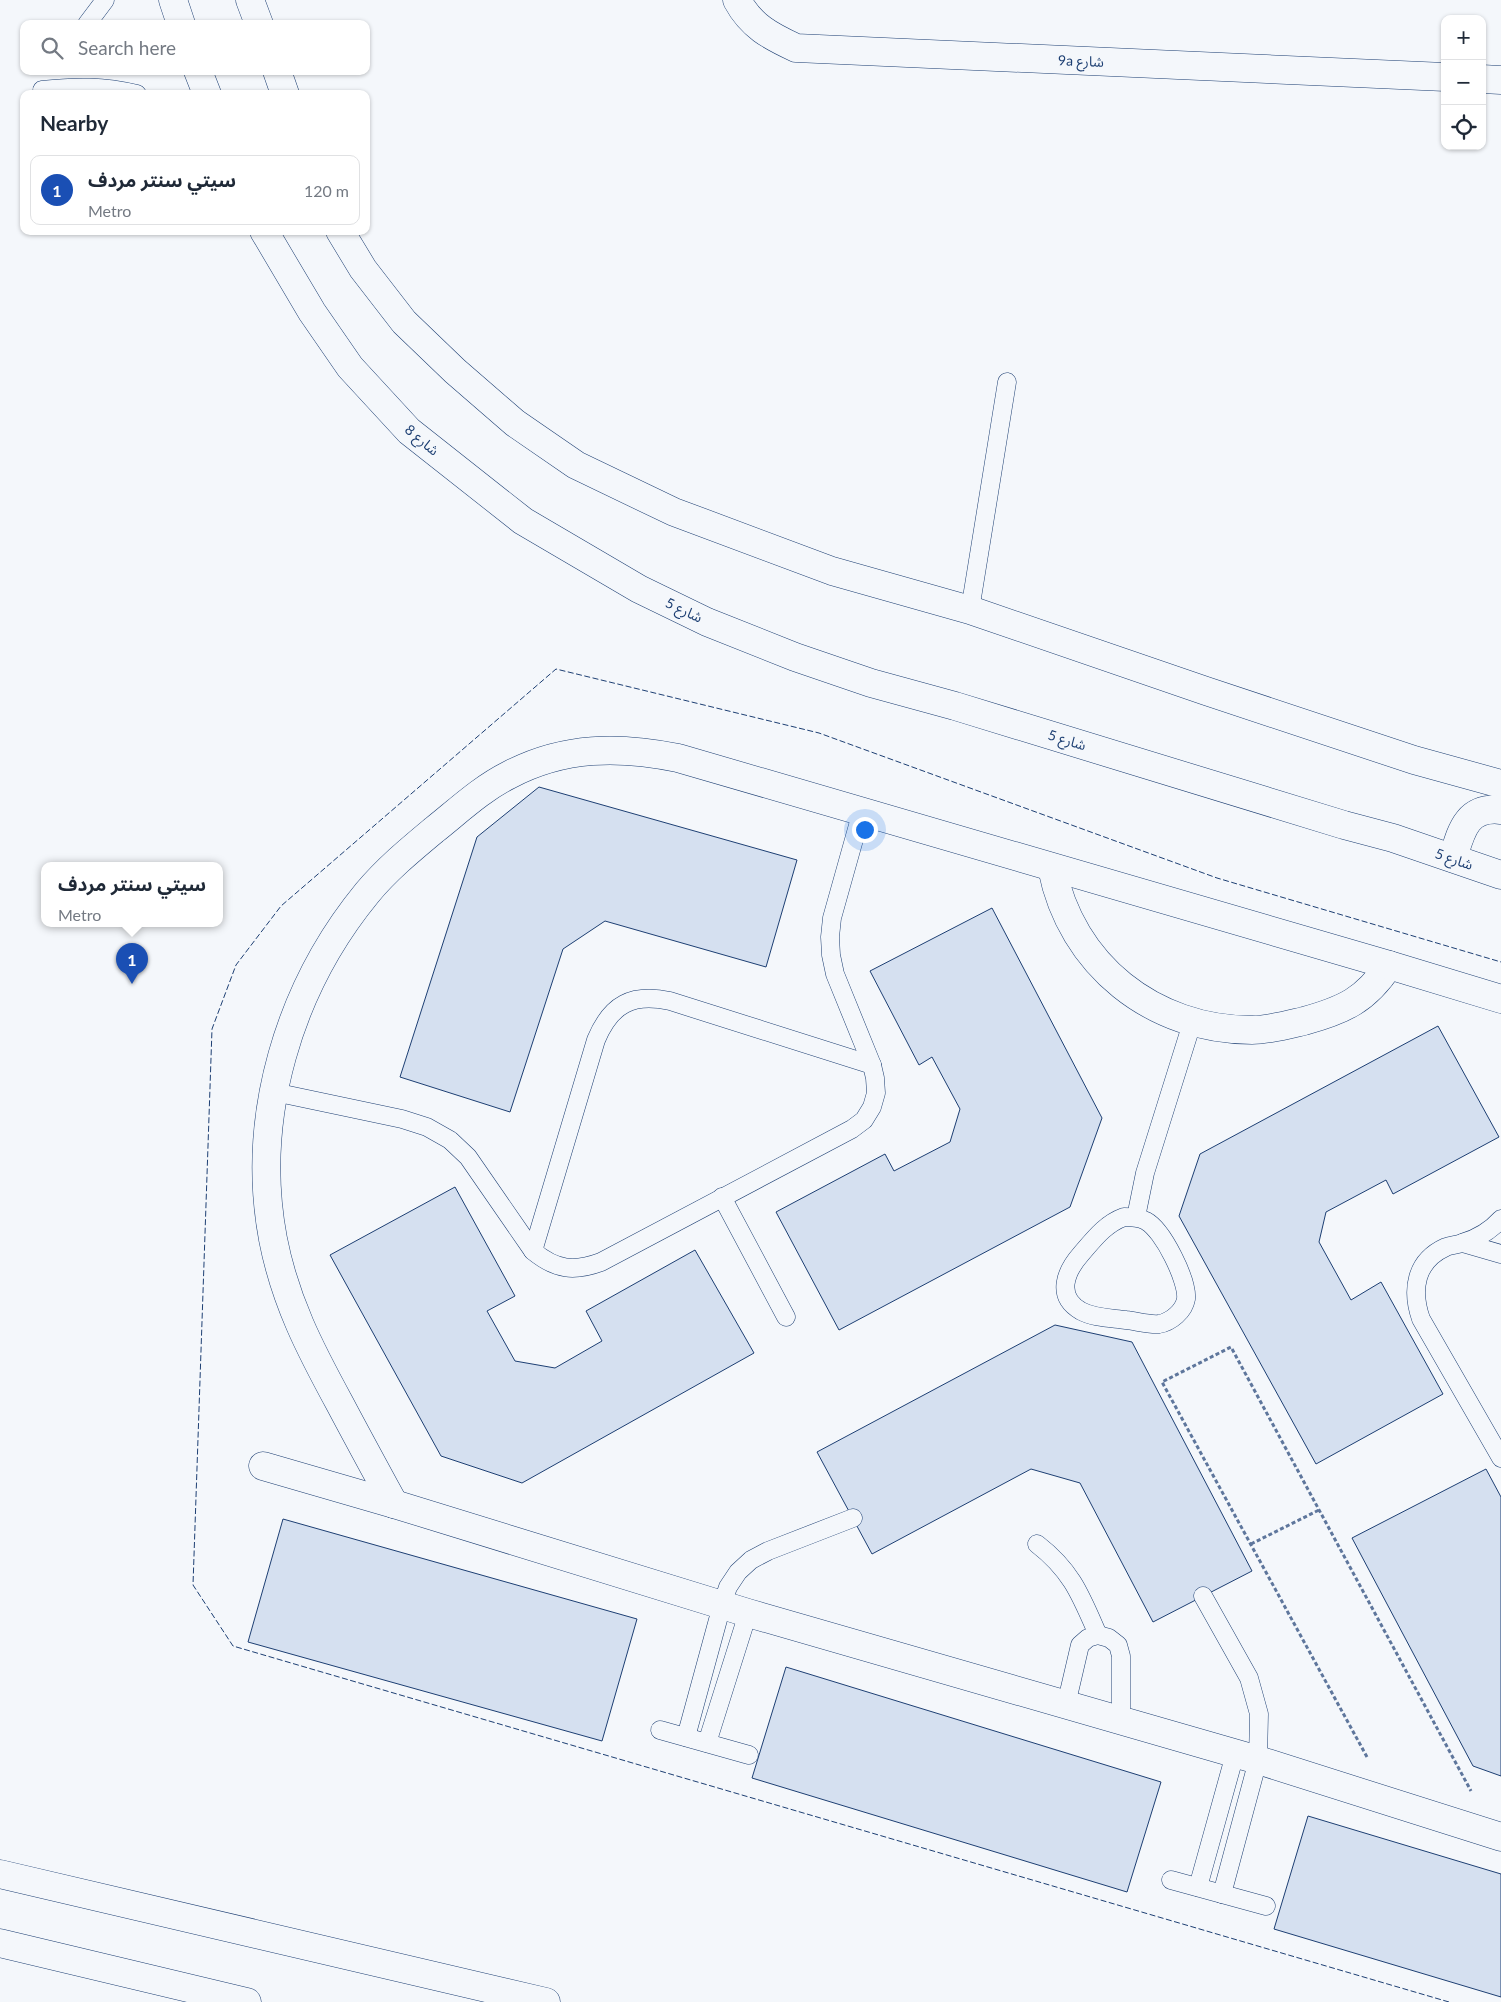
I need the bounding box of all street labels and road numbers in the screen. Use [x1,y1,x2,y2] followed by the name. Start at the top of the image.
[1058,51,1104,73] street label: 9a شارع
[400,421,443,461] street label: شارع 8
[662,594,705,628] street label: شارع 5
[1045,726,1088,756] street label: شارع 5
[1432,844,1475,876] street label: شارع 5

